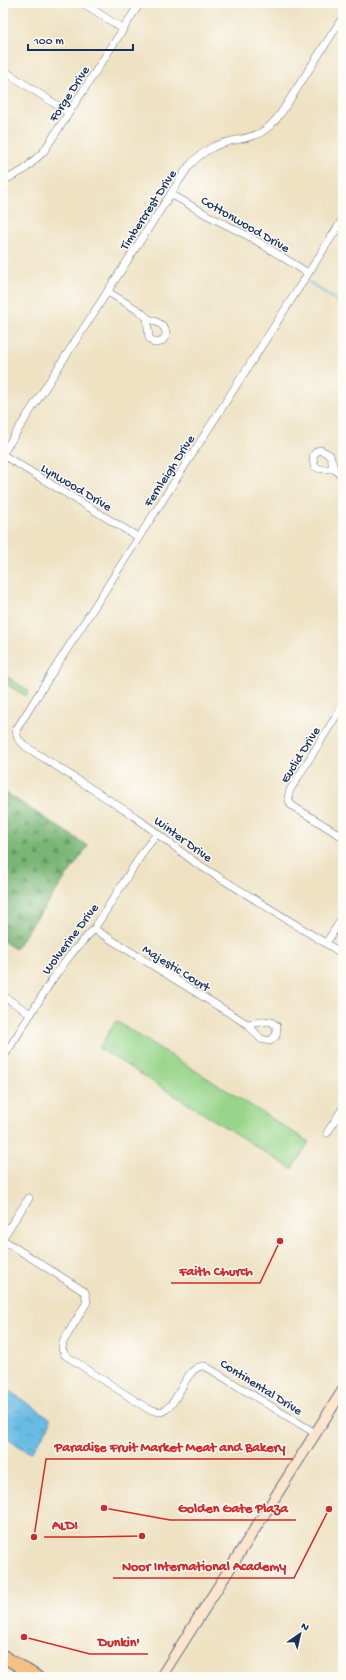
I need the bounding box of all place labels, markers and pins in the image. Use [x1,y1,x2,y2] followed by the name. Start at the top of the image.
[171,1257,260,1283] callout: Faith Church
[46,1433,293,1459] callout: Paradise Fruit Market Meat and Bakery
[170,1494,296,1520] callout: Golden Gate Plaza
[44,1511,86,1537] callout: ALDI
[113,1552,294,1578] callout: Noor International Academy
[90,1628,148,1654] callout: Dunkin'

